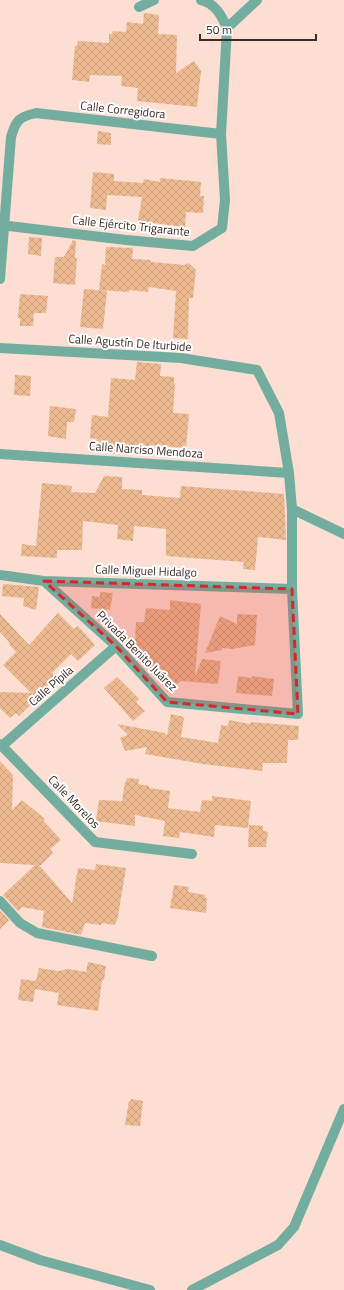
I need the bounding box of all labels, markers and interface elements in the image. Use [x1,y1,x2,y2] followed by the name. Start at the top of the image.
[200,16,316,42] scale bar
[206,20,232,39] text: 50 m
[80,96,167,123] street label: Calle Corregidora
[71,210,191,241] street label: Calle Ejército Trigarante
[68,329,192,356] street label: Calle Agustín De Iturbide
[89,436,204,463] street label: Calle Narciso Mendoza
[95,559,197,582] street label: Calle Miguel Hidalgo
[93,606,182,695] street label: Privada Benito Juárez
[24,661,77,711] street label: Calle Pípila
[44,771,105,833] street label: Calle Morelos

